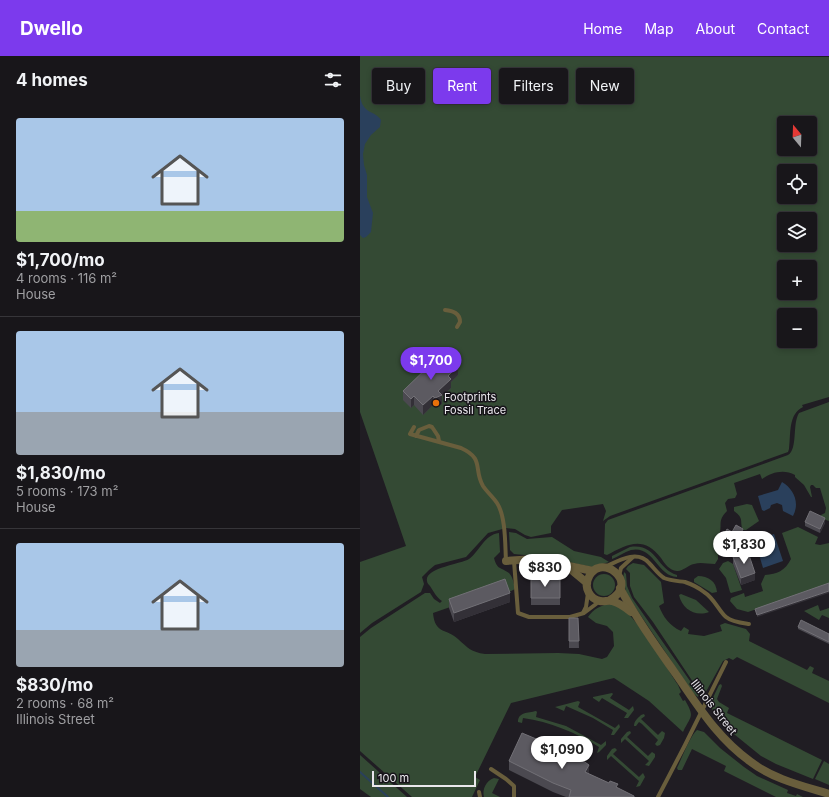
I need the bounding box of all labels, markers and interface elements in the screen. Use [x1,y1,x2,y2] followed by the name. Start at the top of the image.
[20,17,83,40] text: Dwello
[583,20,622,37] text: Home
[644,20,674,37] text: Map
[696,20,735,37] text: About
[757,20,809,37] text: Contact
[372,68,425,104] chip: Buy
[433,68,491,104] chip: Rent
[499,68,568,104] chip: Filters
[576,68,634,104] chip: New
[322,69,344,91] icon: filters
[16,70,88,90] text: 4 homes
[777,116,817,156] north arrow
[777,116,817,348] map controls
[144,144,216,216] icon: home
[777,164,817,204] button: locate
[777,212,817,252] button: layers
[16,250,105,270] text: $1,700/mo
[777,260,817,300] button: +
[16,270,117,286] text: 4 rooms · 116 m²
[16,286,56,302] text: House
[777,308,817,348] button: −
[398,347,464,381] pin: $1,700
[409,352,453,368] text: $1,700
[144,357,216,429] icon: home
[444,390,506,417] place label: Footprints Fossil Trace
[431,398,441,408] marker: Footprints Fossil Trace
[16,463,106,483] text: $1,830/mo
[16,483,118,499] text: 5 rooms · 173 m²
[16,499,56,515] text: House
[711,531,777,565] pin: $1,830
[722,536,766,552] text: $1,830
[521,554,569,588] pin: $830
[528,559,562,575] text: $830
[144,569,216,641] icon: home
[16,675,93,695] text: $830/mo
[688,676,740,738] street label: Illinois Street
[16,695,114,711] text: 2 rooms · 68 m²
[16,711,95,727] text: Illinois Street
[529,736,595,770] pin: $1,090
[540,741,584,757] text: $1,090
[372,769,476,788] scale bar
[378,771,409,785] text: 100 m

